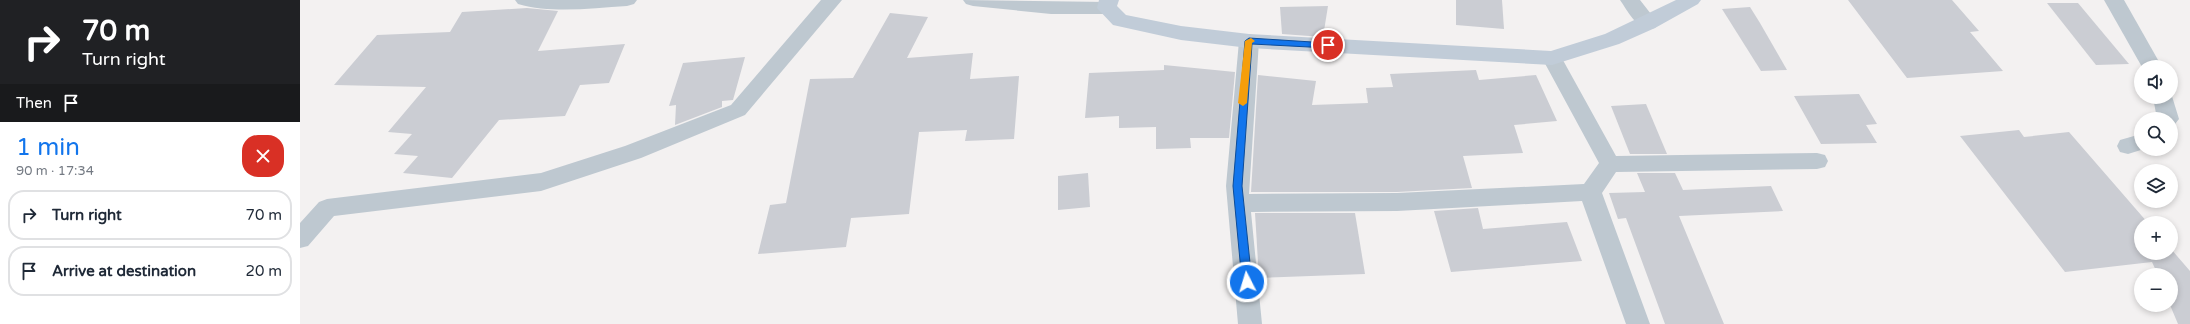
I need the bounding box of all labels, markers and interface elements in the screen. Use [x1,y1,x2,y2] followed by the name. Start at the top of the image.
[82,14,150,48] text: 70 m
[16,16,68,68] icon: right
[1311,28,1345,62] pin
[1317,34,1339,56] icon: arrive
[82,48,166,70] text: Turn right
[2134,60,2178,312] map controls
[2134,60,2178,104] button: sound
[60,92,82,114] icon: arrive
[16,94,52,112] text: Then
[2134,112,2178,156] button: search
[16,133,80,162] text: 1 min
[242,135,284,177] button: close
[16,163,94,179] text: 90 m · 17:34
[2134,164,2178,208] button: layers
[18,204,40,226] icon: right
[52,206,122,224] text: Turn right
[245,206,282,224] text: 70 m
[2134,216,2178,260] button: +
[18,260,40,282] icon: arrive
[1226,261,1268,303] position arrow
[52,262,196,280] text: Arrive at destination
[245,262,282,280] text: 20 m
[2134,268,2178,312] button: −

